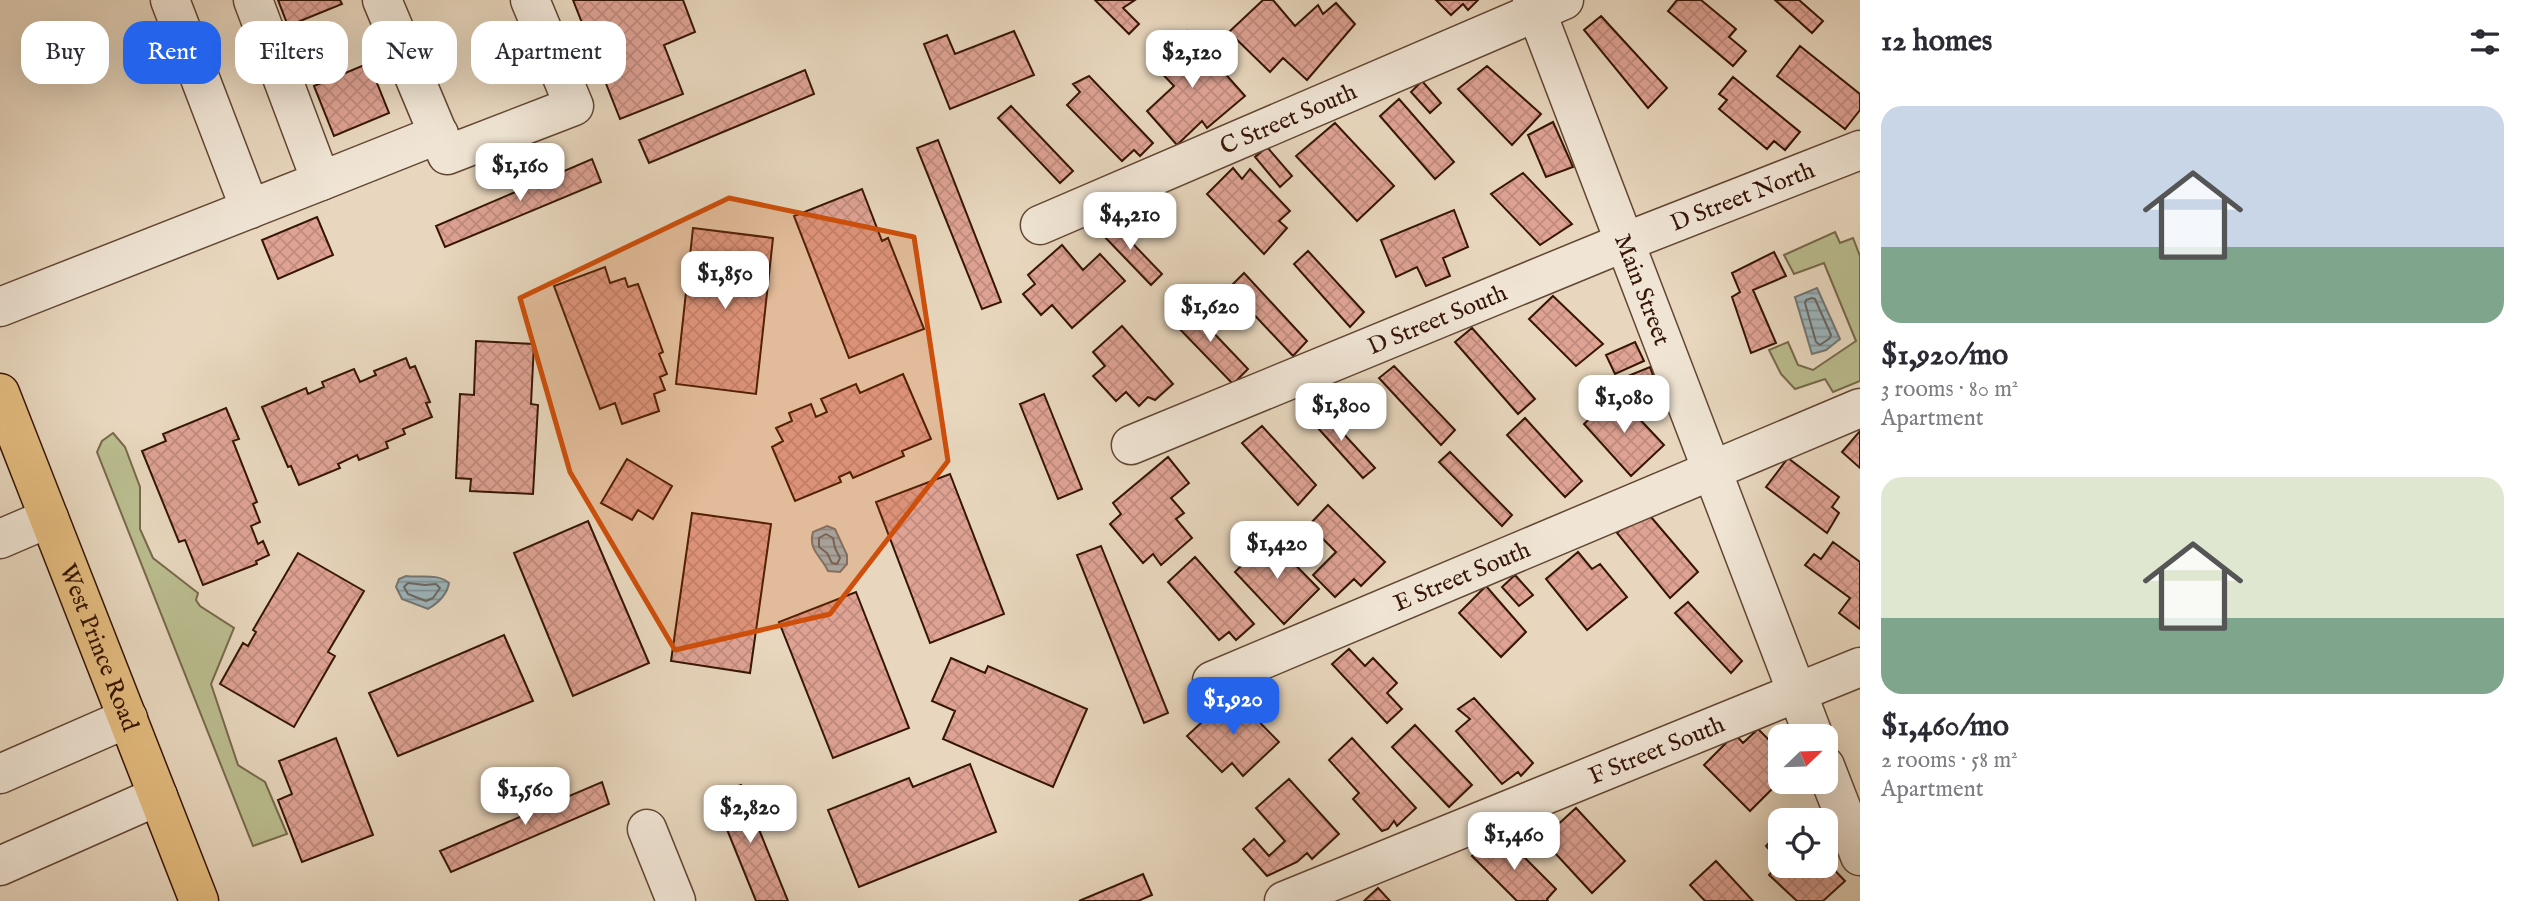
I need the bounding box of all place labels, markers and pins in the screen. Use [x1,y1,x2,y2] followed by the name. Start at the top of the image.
[1135,31,1249,90] pin: $2,120
[463,144,577,203] pin: $1,160
[1073,192,1187,252] pin: $4,210
[668,252,782,311] pin: $1,850
[1153,284,1267,344] pin: $1,620
[1567,376,1681,435] pin: $1,080
[1284,384,1398,443] pin: $1,800
[1220,522,1334,581] pin: $1,420
[1176,678,1290,737] pin: $1,920
[468,768,582,827] pin: $1,560
[693,786,807,845] pin: $2,820
[1457,812,1571,872] pin: $1,460

